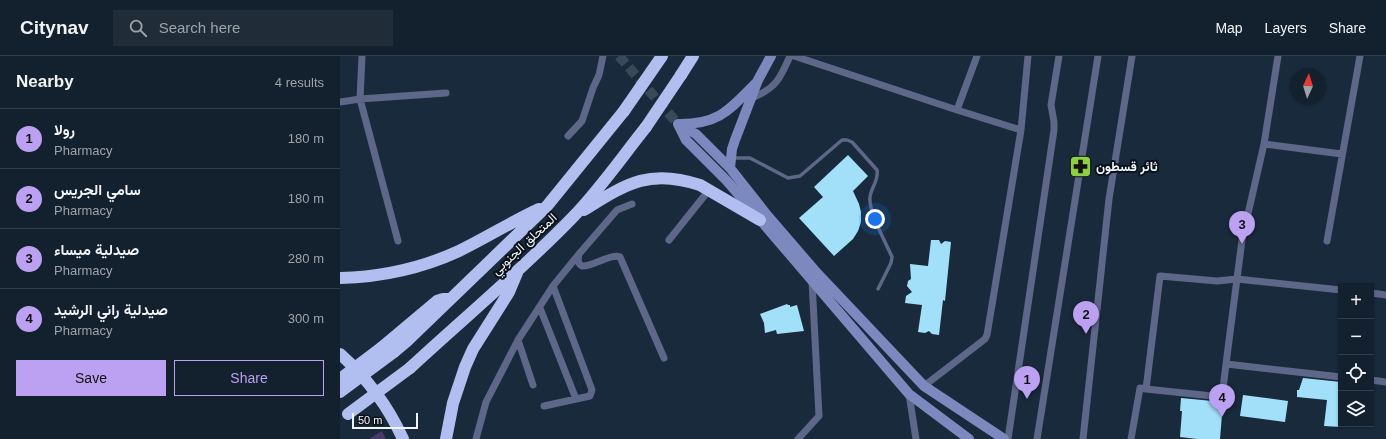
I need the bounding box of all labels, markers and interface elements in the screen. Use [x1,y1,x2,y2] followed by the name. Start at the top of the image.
[113,10,393,46] search box
[20,17,89,38] text: Citynav
[127,17,149,39] icon: search
[159,19,240,36] text: Search here
[1215,20,1243,36] text: Map
[1265,20,1307,36] text: Layers
[1329,20,1366,36] text: Share
[1290,68,1326,104] north arrow
[16,72,74,91] text: Nearby
[275,75,324,90] text: 4 results
[54,121,75,138] text: رولا
[25,131,33,146] text: 1
[288,131,324,146] text: 180 m
[54,143,113,158] text: Pharmacy
[1067,153,1093,179] pharmacy icon: ثائر قسطون
[1096,159,1158,175] place label: ثائر قسطون
[54,181,141,198] text: سامي الجريس
[25,191,33,206] text: 2
[288,191,324,206] text: 180 m
[54,203,113,218] text: Pharmacy
[865,209,885,229] your location
[488,210,562,280] street label: المتحلق الجنوبي
[1229,211,1255,244] pin: 3
[54,241,139,258] text: صيدلية ميساء
[25,251,33,266] text: 3
[288,251,324,266] text: 280 m
[54,263,113,278] text: Pharmacy
[1338,283,1374,427] map controls
[1338,283,1374,319] button: +
[54,301,168,318] text: صيدلية راني الرشيد
[1073,301,1099,334] pin: 2
[25,311,33,326] text: 4
[288,311,324,326] text: 300 m
[1338,319,1374,355] button: −
[54,323,113,338] text: Pharmacy
[1338,355,1374,391] button: locate
[16,360,166,396] button: Save
[174,360,324,396] button: Share
[1014,366,1040,399] pin: 1
[1209,384,1235,417] pin: 4
[1338,391,1374,427] button: layers
[352,411,418,430] scale bar
[358,414,382,426] text: 50 m

